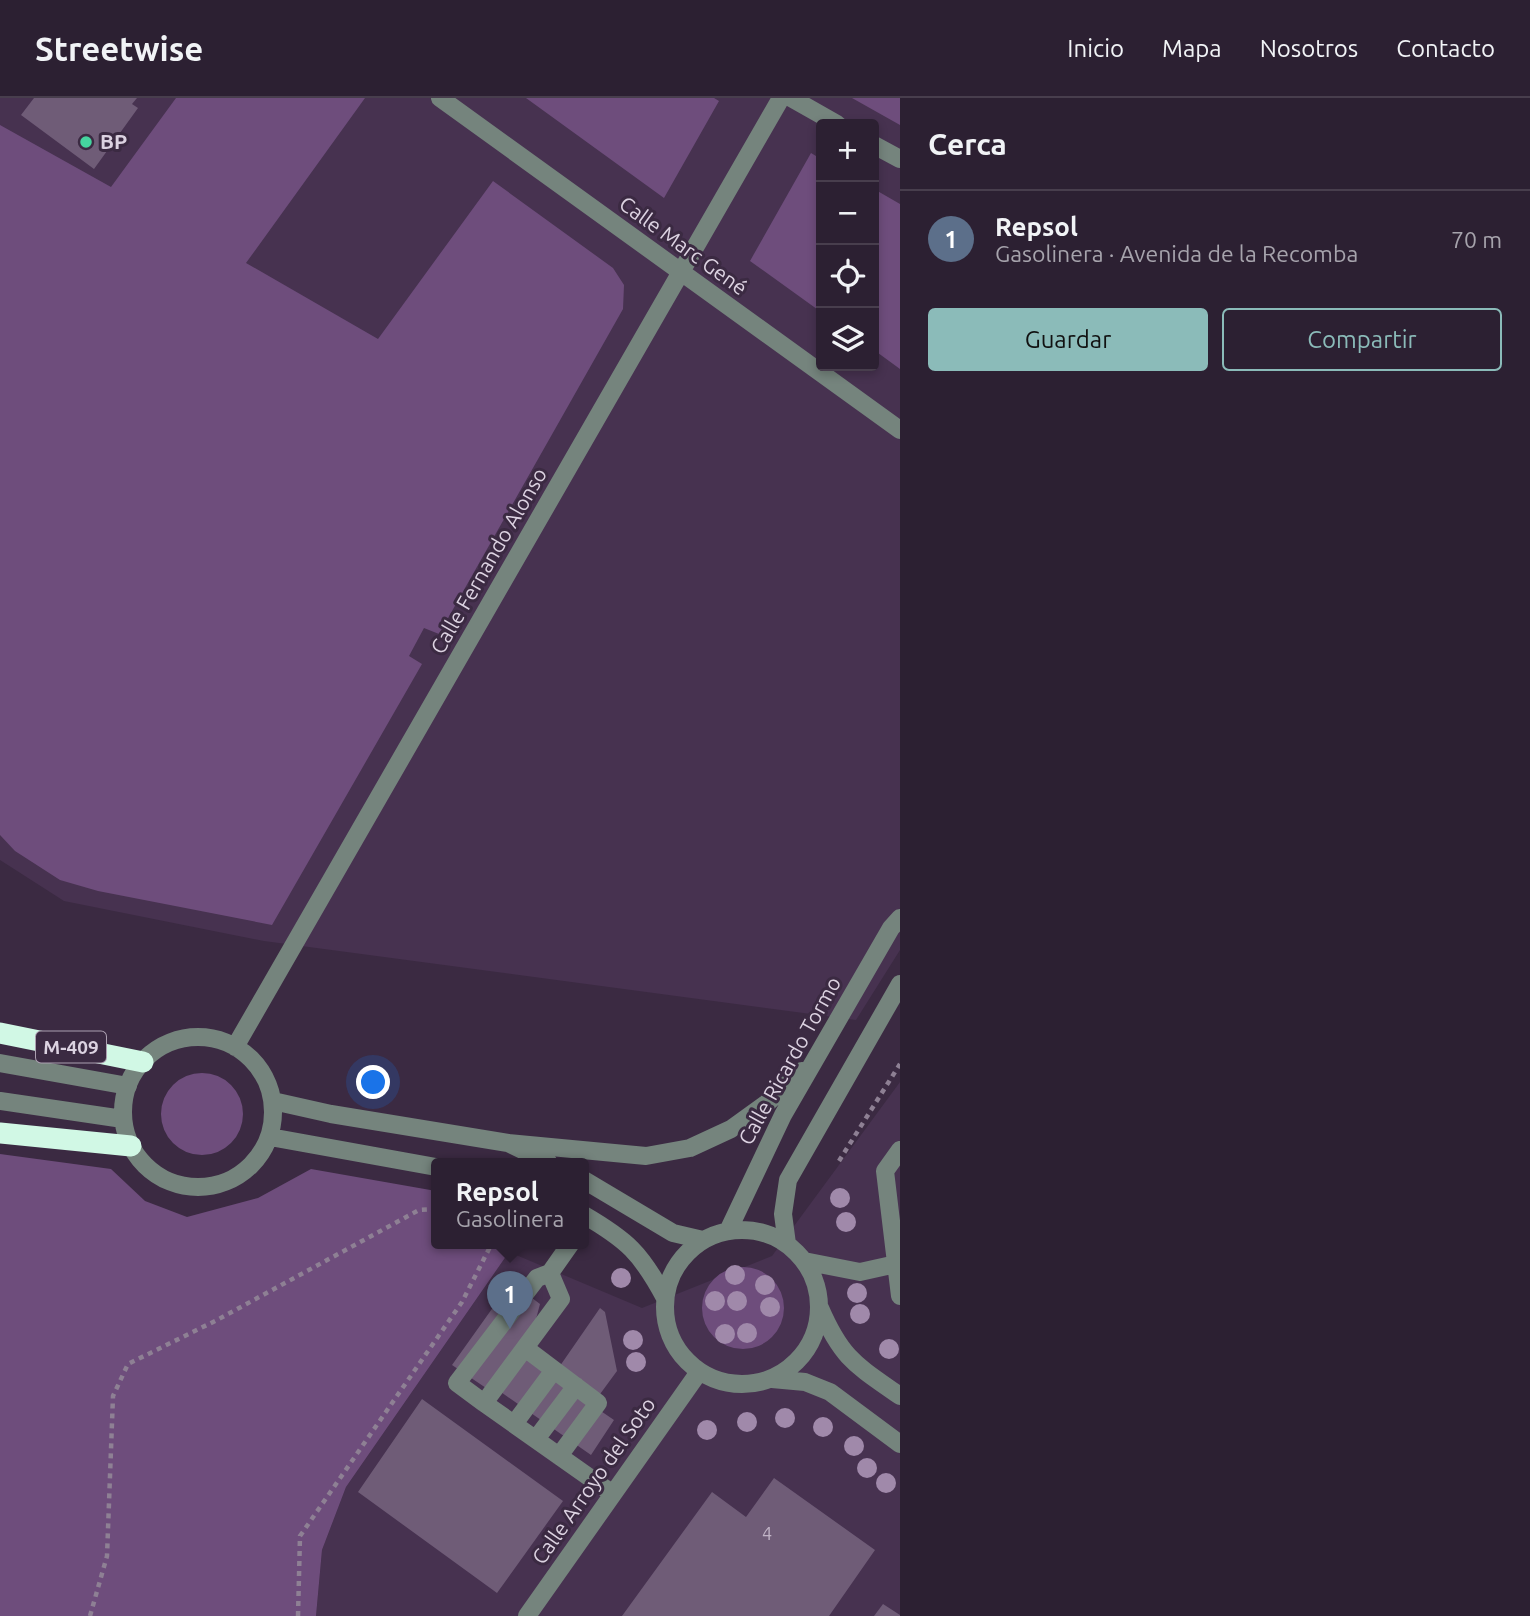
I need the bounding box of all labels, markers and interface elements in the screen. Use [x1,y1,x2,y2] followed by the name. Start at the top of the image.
[35,30,203,67] text: Streetwise
[1067,35,1124,62] text: Inicio
[1162,35,1222,62] text: Mapa
[1260,35,1358,62] text: Nosotros
[1396,35,1495,62] text: Contacto
[816,119,879,371] map controls
[816,119,879,182] button: +
[928,127,1007,161] text: Cerca
[100,129,127,153] place label: BP
[78,134,94,150] marker: BP
[816,182,879,245] button: −
[615,191,752,299] street label: Calle Marc Gené
[995,212,1078,241] text: Repsol
[945,227,957,252] text: 1
[1451,227,1502,252] text: 70 m
[995,241,1358,266] text: Gasolinera · Avenida de la Recomba
[816,245,879,308] button: locate
[816,308,879,371] button: layers
[928,308,1208,371] button: Guardar
[1222,308,1502,371] button: Compartir
[425,463,551,658] street label: Calle Fernando Alonso
[733,972,845,1149] street label: Calle Ricardo Tormo
[36,1032,106,1063] road number: M-409
[356,1065,390,1099] your location
[431,1158,589,1249] popup
[456,1177,539,1206] text: Repsol
[456,1206,564,1231] text: Gasolinera
[487,1271,533,1329] pin: 1
[527,1392,660,1568] street label: Calle Arroyo del Soto
[762,1523,772,1543] house number: 4

